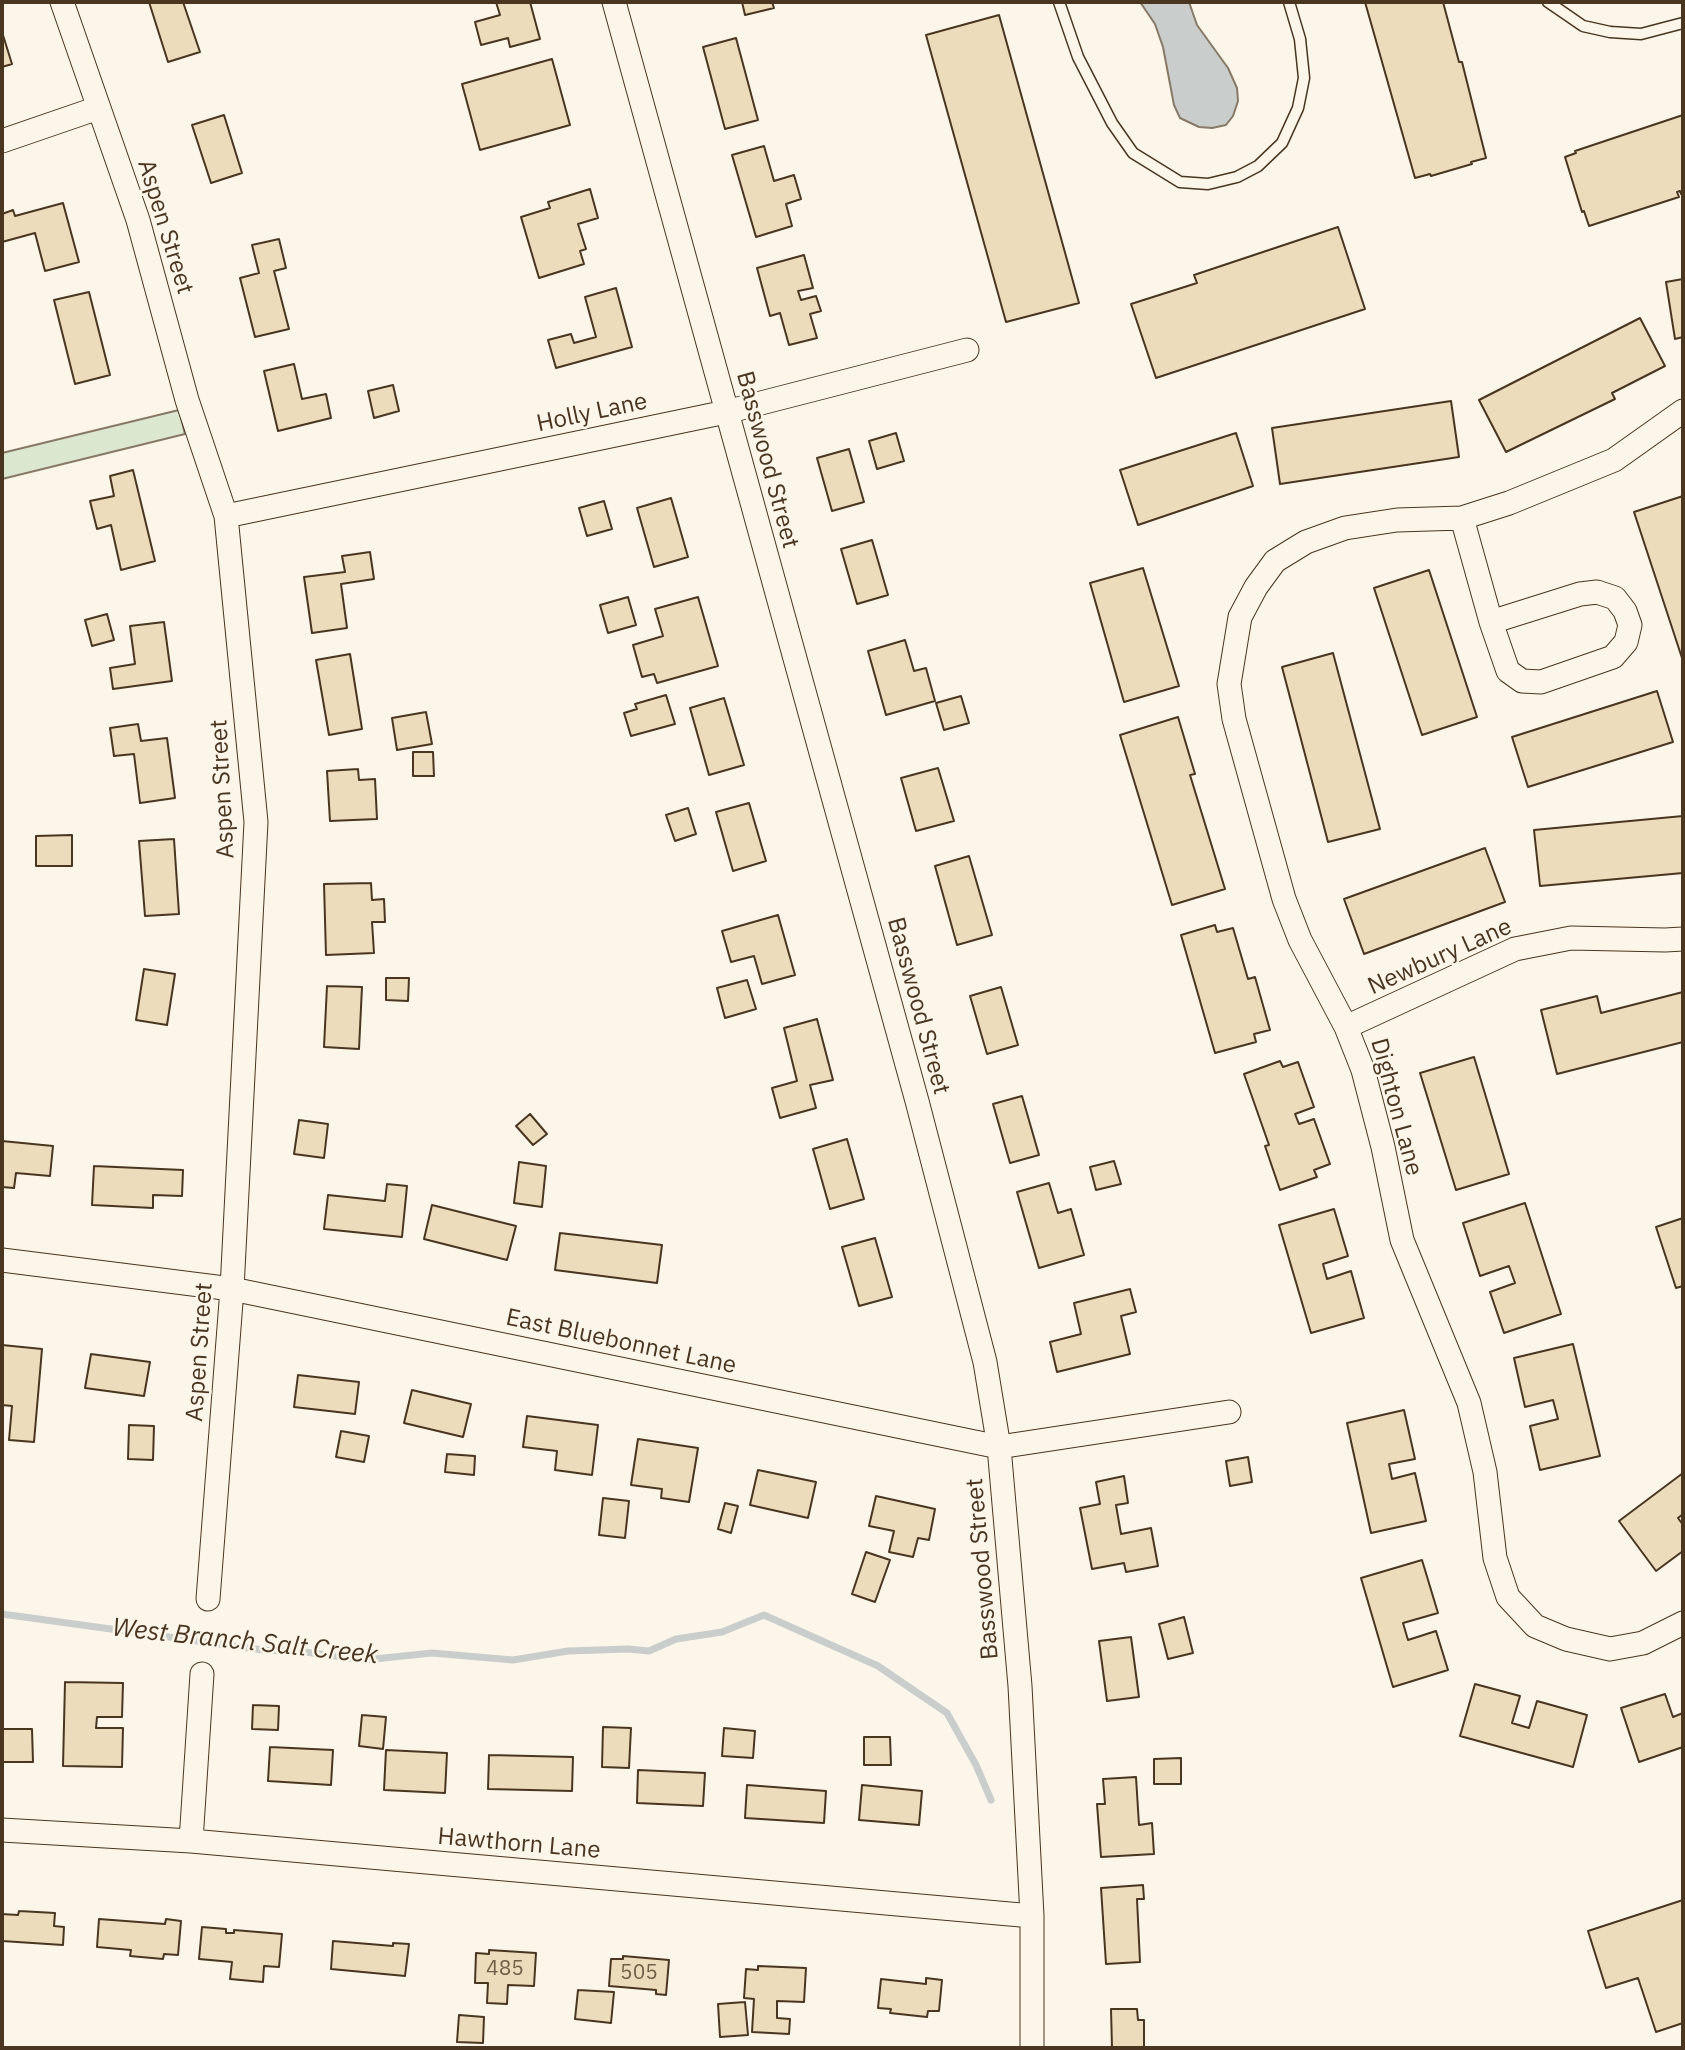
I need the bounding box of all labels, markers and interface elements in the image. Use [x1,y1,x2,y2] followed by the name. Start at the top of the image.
[131,156,199,298] street label: Aspen Street
[730,368,804,552] street label: Basswood Street
[534,387,650,439] street label: Holly Lane
[205,719,241,859] street label: Aspen Street
[1364,912,1516,1002] street label: Newbury Lane
[881,914,955,1098] street label: Basswood Street
[1364,1035,1428,1179] street label: Dighton Lane
[181,1282,219,1422] street label: Aspen Street
[503,1303,739,1381] street label: East Bluebonnet Lane
[961,1477,1005,1661] street label: Basswood Street
[111,1613,379,1671] water label: West Branch Salt Creek
[436,1823,602,1865] street label: Hawthorn Lane
[486,1956,524,1982] house number: 485
[620,1960,658,1986] house number: 505

